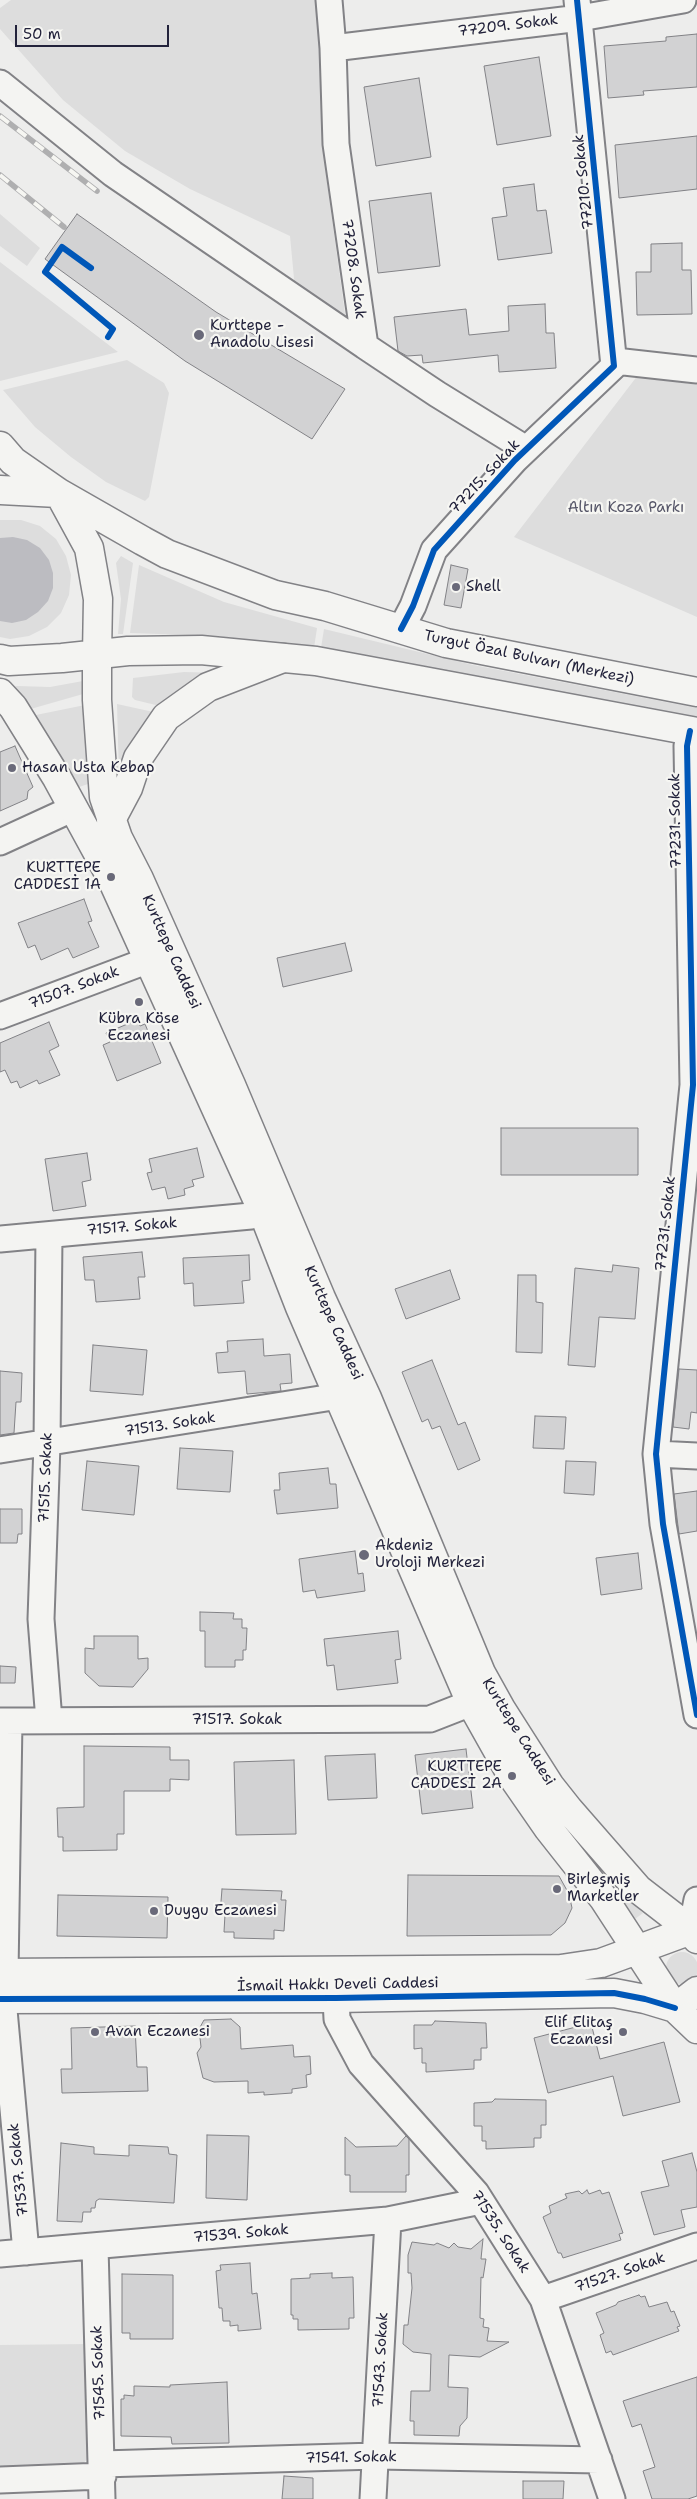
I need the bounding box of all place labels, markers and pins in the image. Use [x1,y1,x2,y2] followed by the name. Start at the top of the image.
[210,317,314,352] place label: Kurttepe - Anadolu Lisesi
[192,328,206,342] marker: Kurttepe - Anadolu Lisesi
[466,578,501,596] place label: Shell
[450,581,462,593] marker: Shell
[22,759,154,777] place label: Hasan Usta Kebap
[6,762,18,774] marker: Hasan Usta Kebap
[14,859,101,894] place label: KURTTEPE CADDESİ 1A
[105,871,117,883] marker: KURTTEPE CADDESİ 1A
[133,996,145,1008] marker: Kübra Köse Eczanesi
[99,1010,179,1045] place label: Kübra Köse Eczanesi
[375,1537,485,1572] place label: Akdeniz Uroloji Merkezi
[357,1548,371,1562] marker: Akdeniz Uroloji Merkezi
[411,1758,502,1793] place label: KURTTEPE CADDESİ 2A
[506,1770,518,1782] marker: KURTTEPE CADDESİ 2A
[567,1871,639,1906] place label: Birleşmiş Marketler
[551,1883,563,1895] marker: Birleşmiş Marketler
[164,1902,277,1920] place label: Duygu Eczanesi
[148,1905,160,1917] marker: Duygu Eczanesi
[544,2014,613,2049] place label: Elif Elitaş Eczanesi
[105,2023,210,2041] place label: Avan Eczanesi
[89,2026,101,2038] marker: Avan Eczanesi
[617,2026,629,2038] marker: Elif Elitaş Eczanesi

